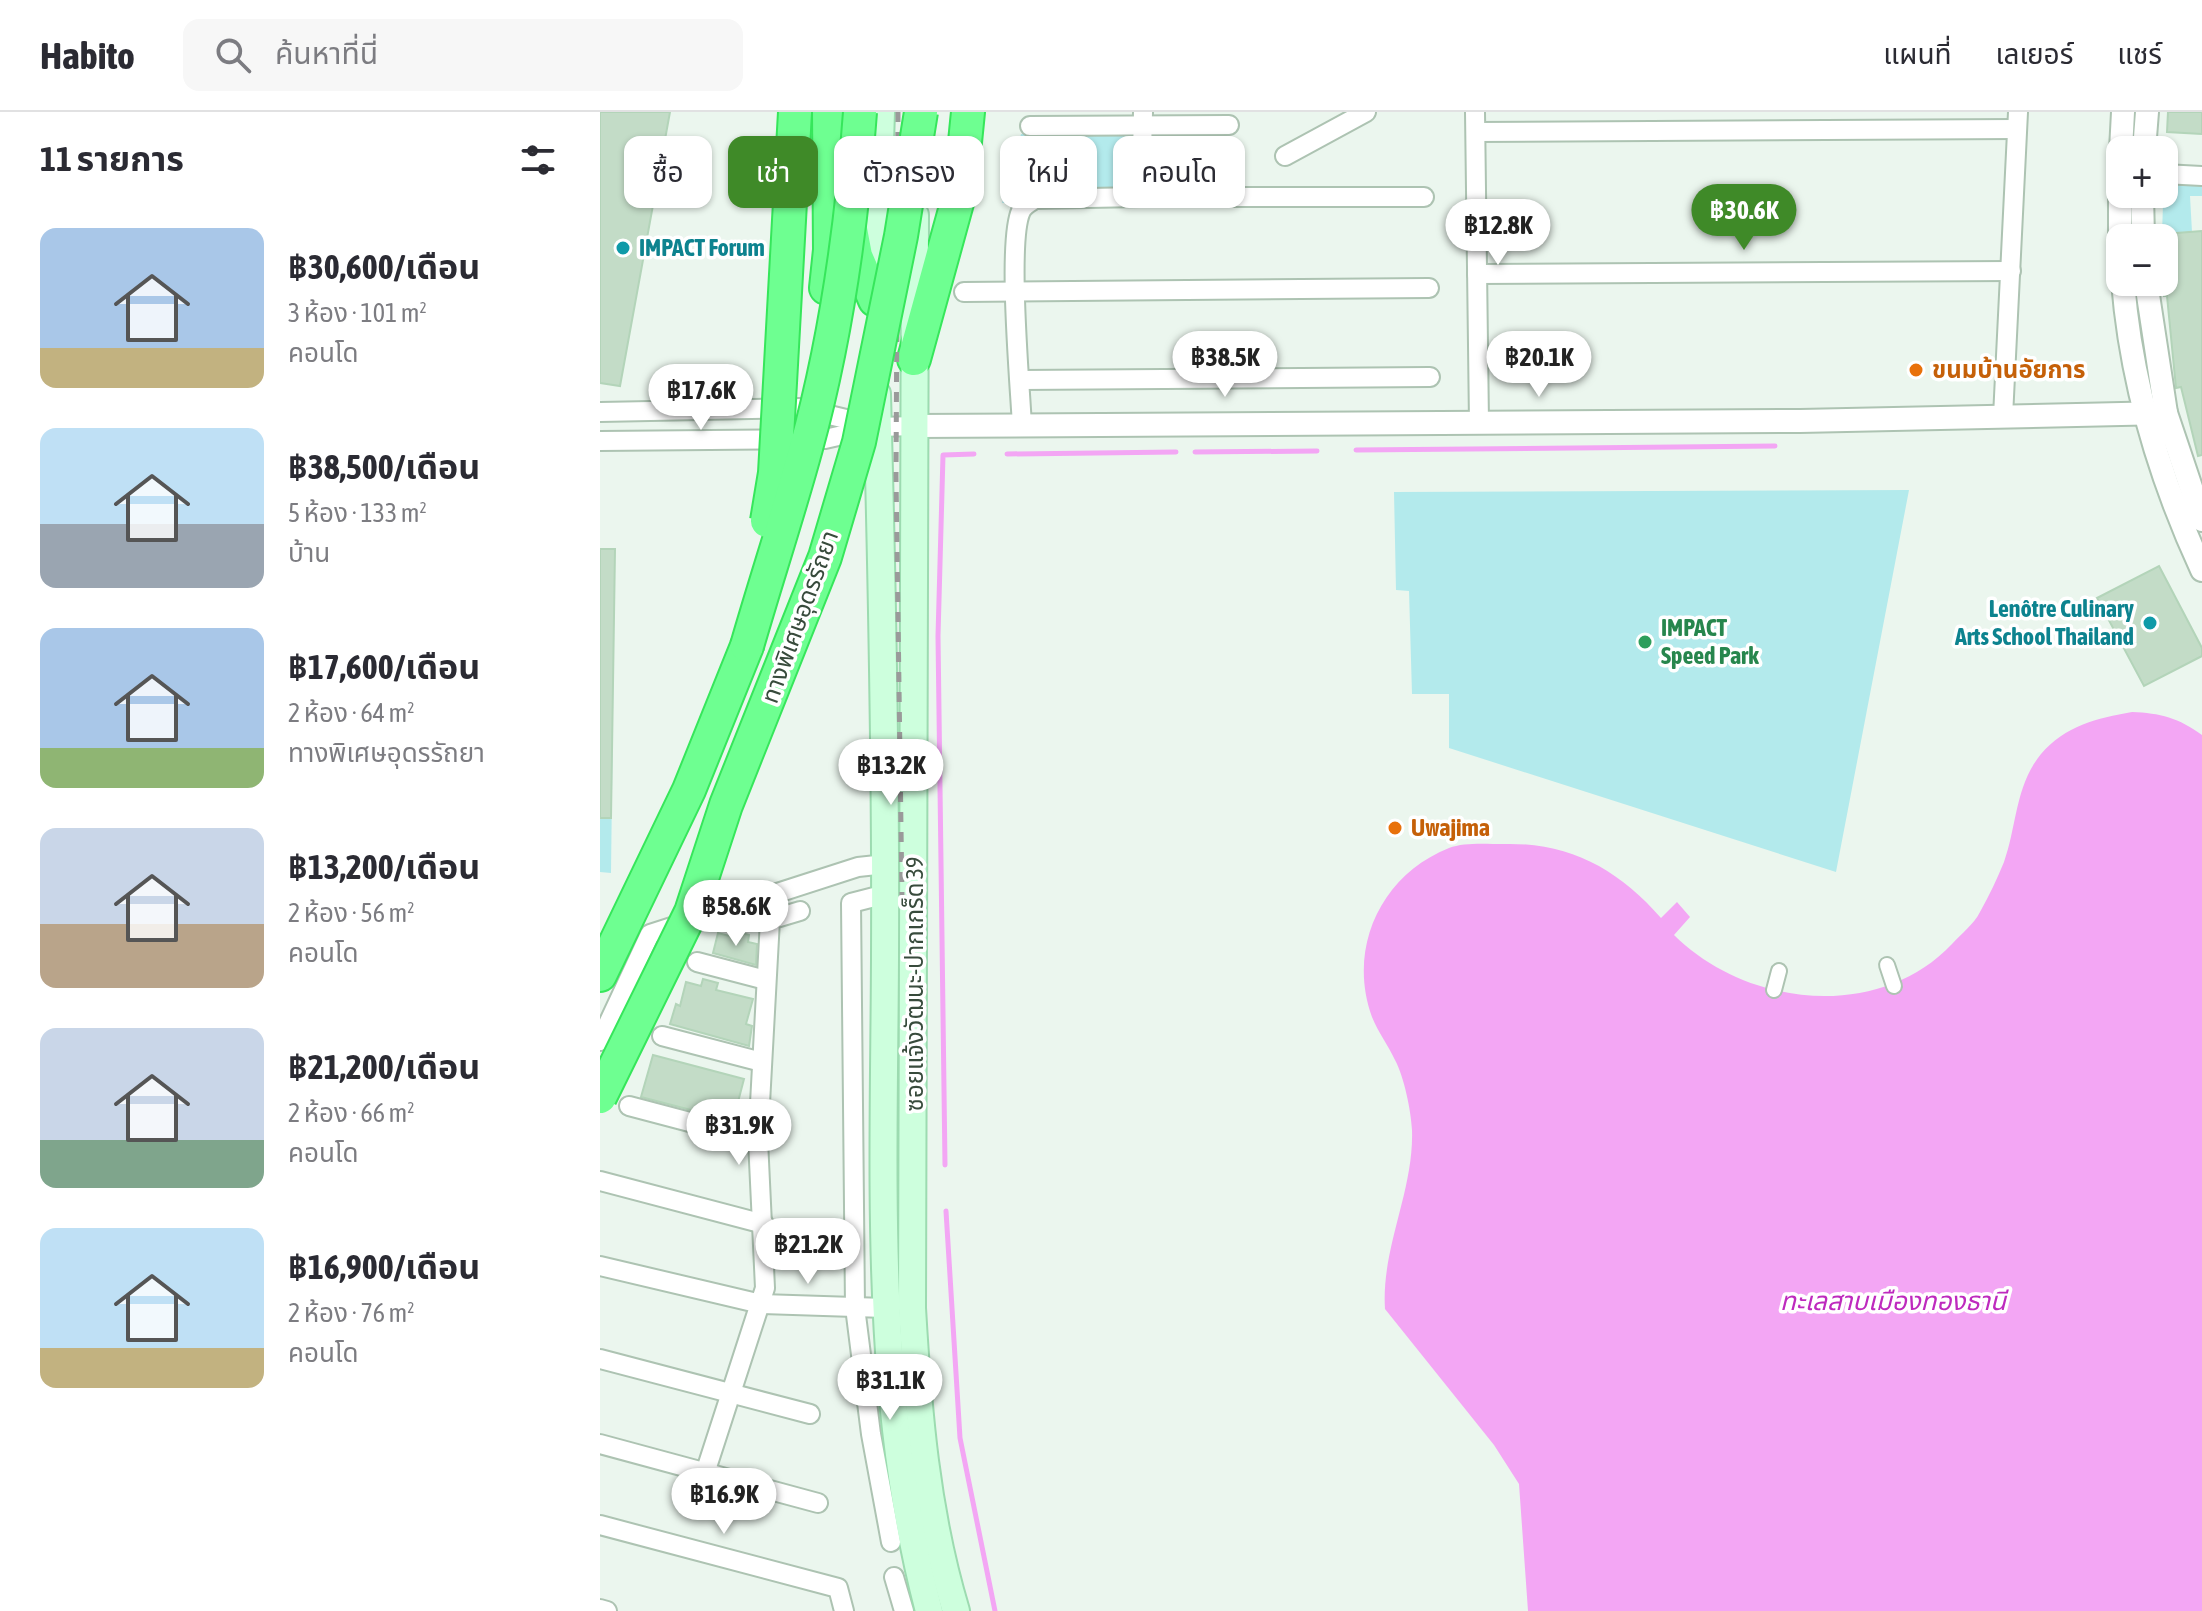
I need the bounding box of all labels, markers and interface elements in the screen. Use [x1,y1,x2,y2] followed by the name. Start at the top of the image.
[183,19,743,91] search box
[211,33,255,77] icon: search
[40,34,135,77] text: Habito
[275,36,378,70] text: ค้นหาที่นี่
[1883,38,1952,70] text: แผนที่
[1996,38,2073,70] text: เลเยอร์
[2117,38,2162,70] text: แชร์
[624,136,712,208] chip: ซื้อ
[728,136,818,208] chip: เช่า
[834,136,984,208] chip: ตัวกรอง
[1000,136,1097,208] chip: ใหม่
[1113,136,1245,208] chip: คอนโด
[2106,136,2178,296] map controls
[2106,136,2178,208] button: +
[516,138,560,182] icon: filters
[40,139,184,178] text: 11 รายการ
[1679,184,1809,252] pin: ฿30.6K
[1709,195,1779,225] text: ฿30.6K
[1433,199,1563,267] pin: ฿12.8K
[1463,210,1533,240] text: ฿12.8K
[2106,224,2178,296] button: −
[639,234,765,261] place label: IMPACT Forum
[614,239,632,257] marker: IMPACT Forum
[288,247,480,286] text: ฿30,600/เดือน
[104,260,200,356] icon: home
[288,298,427,328] text: 3 ห้อง · 101 m²
[1160,331,1290,399] pin: ฿38.5K
[1474,331,1604,399] pin: ฿20.1K
[288,338,359,368] text: คอนโด
[1190,342,1260,372] text: ฿38.5K
[1504,342,1574,372] text: ฿20.1K
[1932,356,2085,383] place label: ขนมบ้านอัยการ
[1907,361,1925,379] marker: ขนมบ้านอัยการ
[636,364,766,432] pin: ฿17.6K
[666,375,736,405] text: ฿17.6K
[288,447,480,486] text: ฿38,500/เดือน
[104,460,200,556] icon: home
[288,498,427,528] text: 5 ห้อง · 133 m²
[756,527,845,707] street label: ทางพิเศษอุดรรัถยา
[288,538,330,568] text: บ้าน
[1954,595,2134,650] place label: Lenôtre Culinary Arts School Thailand
[1661,614,1759,669] place label: IMPACT Speed Park
[2141,614,2159,632] marker: Lenôtre Culinary Arts School Thailand
[1636,633,1654,651] marker: IMPACT Speed Park
[288,647,480,686] text: ฿17,600/เดือน
[104,660,200,756] icon: home
[288,698,415,728] text: 2 ห้อง · 64 m²
[288,738,485,768] text: ทางพิเศษอุดรรัถยา
[826,739,956,807] pin: ฿13.2K
[856,750,926,780] text: ฿13.2K
[1411,814,1490,841] place label: Uwajima
[1386,819,1404,837] marker: Uwajima
[288,847,480,886] text: ฿13,200/เดือน
[901,857,928,1111] street label: ซอยแจ้งวัฒนะ-ปากเกร็ด 39
[104,860,200,956] icon: home
[671,880,801,948] pin: ฿58.6K
[701,891,771,921] text: ฿58.6K
[288,898,415,928] text: 2 ห้อง · 56 m²
[288,938,359,968] text: คอนโด
[288,1047,480,1086] text: ฿21,200/เดือน
[104,1060,200,1156] icon: home
[288,1098,415,1128] text: 2 ห้อง · 66 m²
[674,1099,804,1167] pin: ฿31.9K
[704,1110,774,1140] text: ฿31.9K
[288,1138,359,1168] text: คอนโด
[743,1218,873,1286] pin: ฿21.2K
[773,1229,843,1259] text: ฿21.2K
[288,1247,480,1286] text: ฿16,900/เดือน
[104,1260,200,1356] icon: home
[1780,1286,2009,1316] water label: ทะเลสาบเมืองทองธานี
[288,1298,415,1328] text: 2 ห้อง · 76 m²
[288,1338,359,1368] text: คอนโด
[825,1354,955,1422] pin: ฿31.1K
[855,1365,925,1395] text: ฿31.1K
[659,1468,789,1536] pin: ฿16.9K
[689,1479,759,1509] text: ฿16.9K

